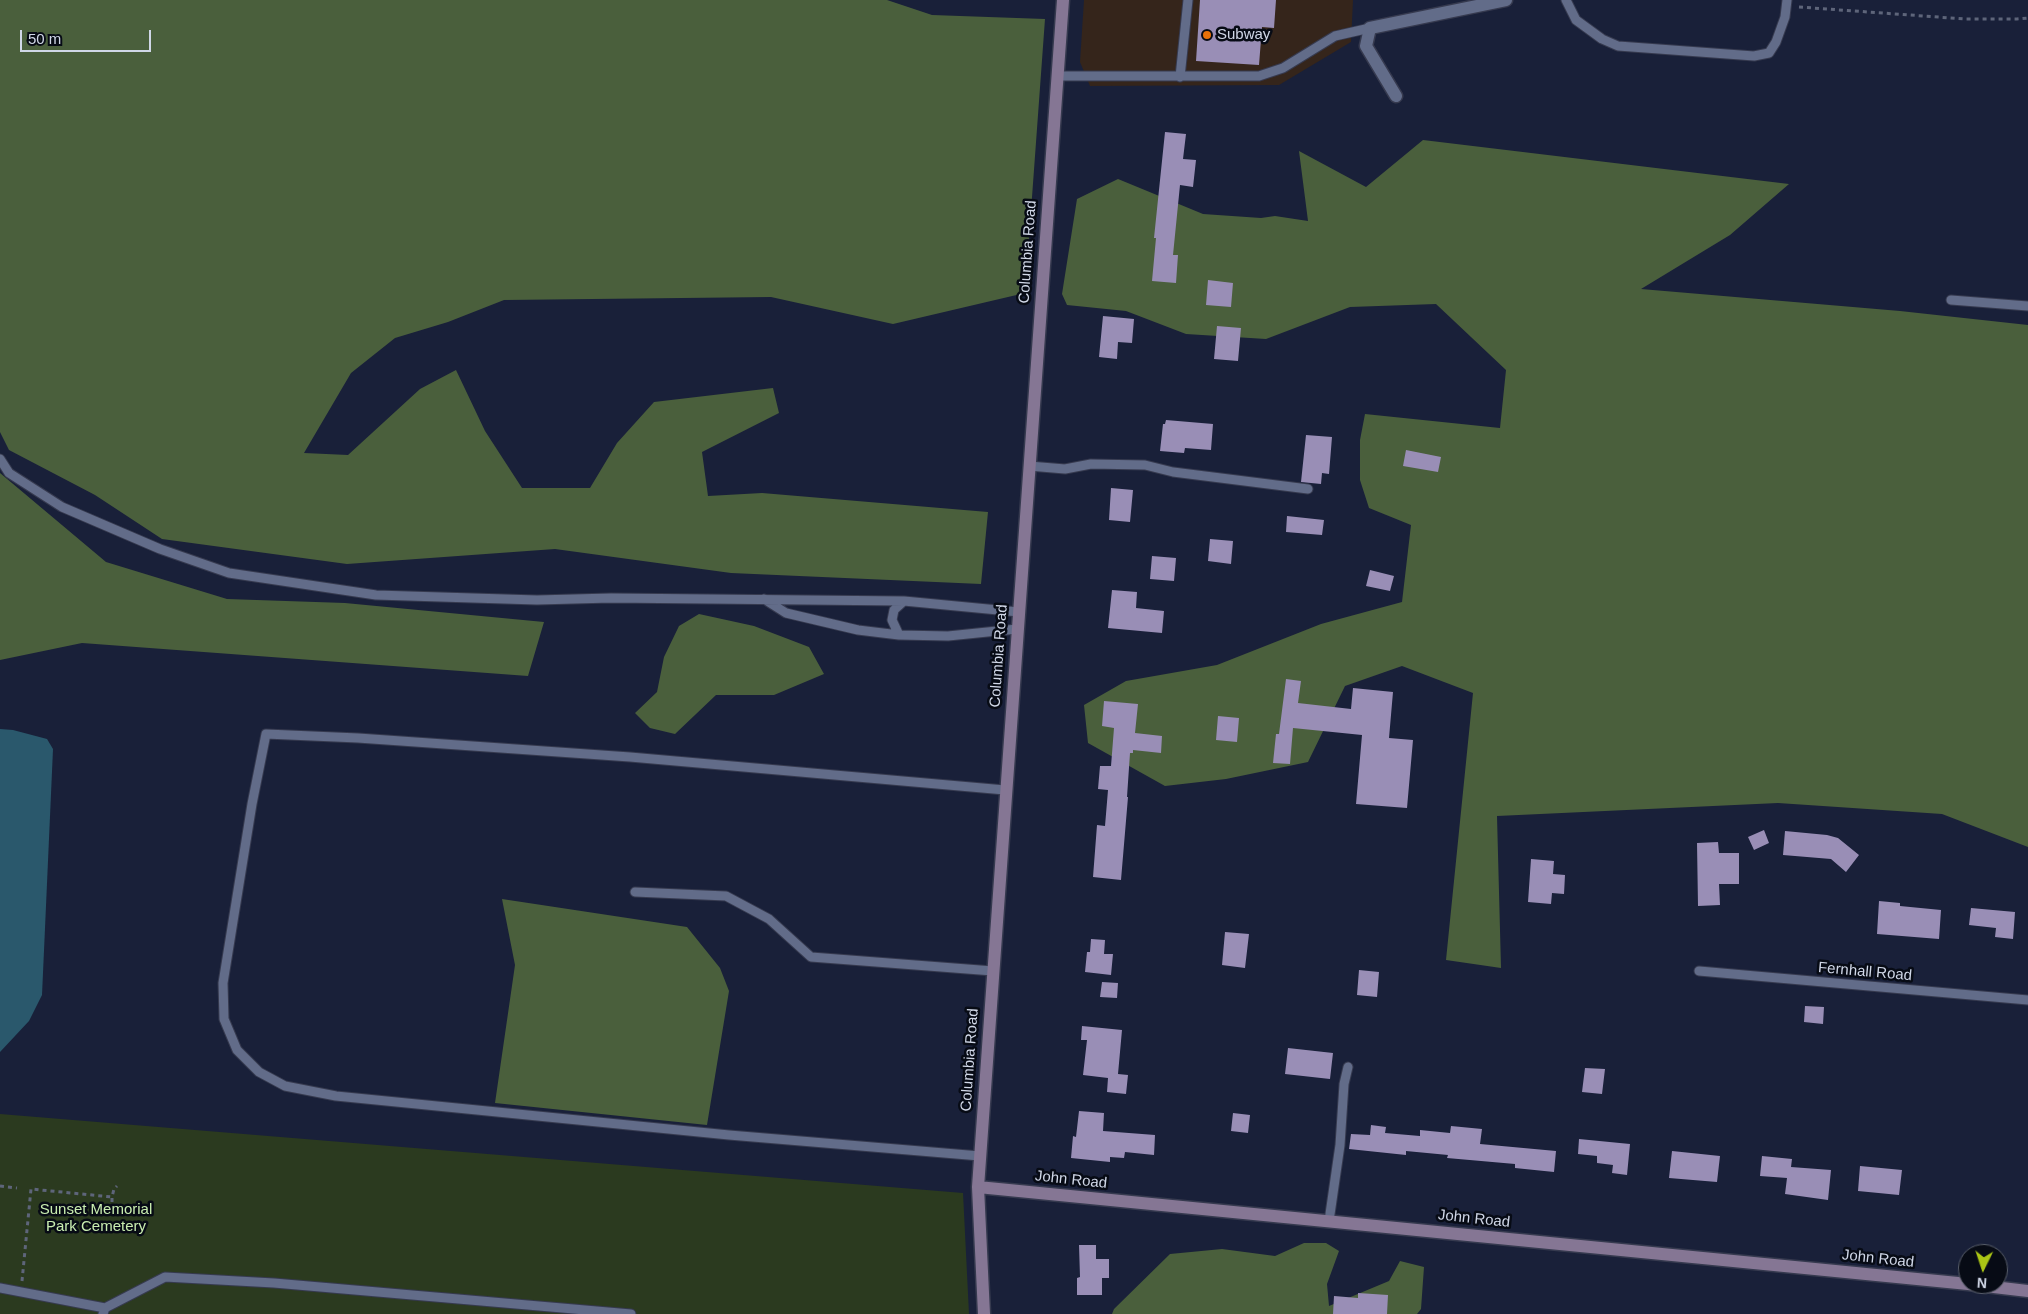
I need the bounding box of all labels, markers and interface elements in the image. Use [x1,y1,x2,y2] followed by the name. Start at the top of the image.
[22,20,154,52] scale bar
[1217,26,1270,44] place label: Subway
[1201,29,1213,41] marker: Subway
[28,30,61,47] text: 50 m
[1015,200,1041,304] street label: Columbia Road
[986,604,1012,708] street label: Columbia Road
[1817,959,1913,985] street label: Fernhall Road
[957,1008,983,1112] street label: Columbia Road
[1034,1167,1108,1193] street label: John Road
[40,1201,152,1236] park label: Sunset Memorial Park Cemetery
[1437,1206,1511,1232] street label: John Road
[1958,1244,2008,1294] north arrow
[1841,1246,1915,1272] street label: John Road
[1976,1275,1988,1291] text: N

